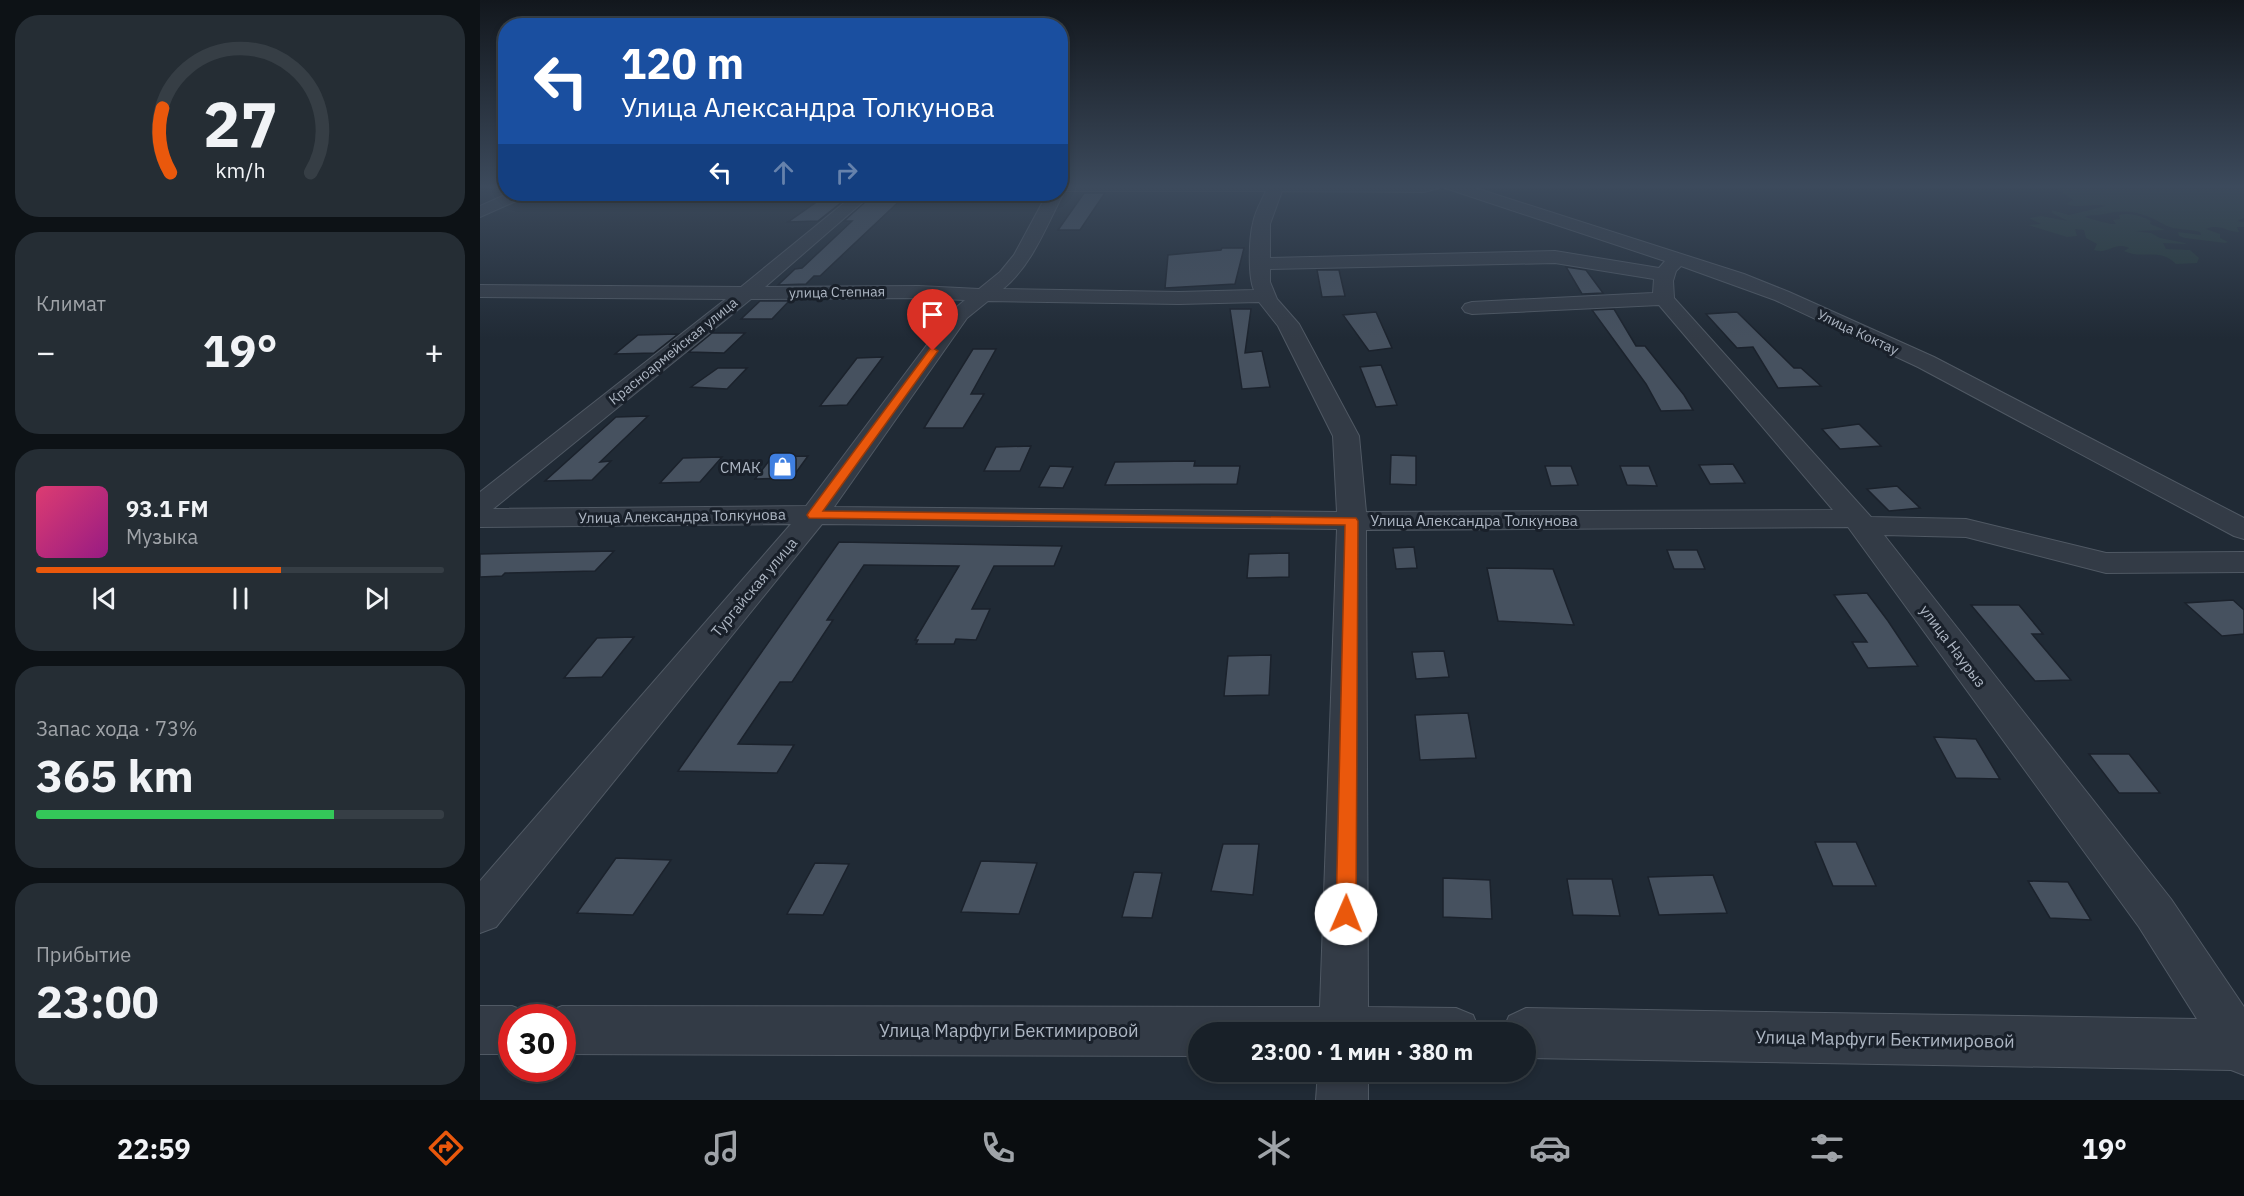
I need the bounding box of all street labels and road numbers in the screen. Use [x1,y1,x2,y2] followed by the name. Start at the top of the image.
[789,282,885,302] street label: улица Степная
[605,293,742,409] street label: Красноармейская улица
[1814,305,1902,359] street label: Улица Коктау
[578,505,786,527] street label: Улица Александра Толкунова
[1370,511,1578,530] street label: Улица Александра Толкунова
[707,533,801,641] street label: Тургайская улица
[1916,601,1990,691] street label: улица Наурыз
[879,1019,1139,1042] street label: Улица Марфуги Бектимировой
[1755,1025,2015,1053] street label: Улица Марфуги Бектимировой

